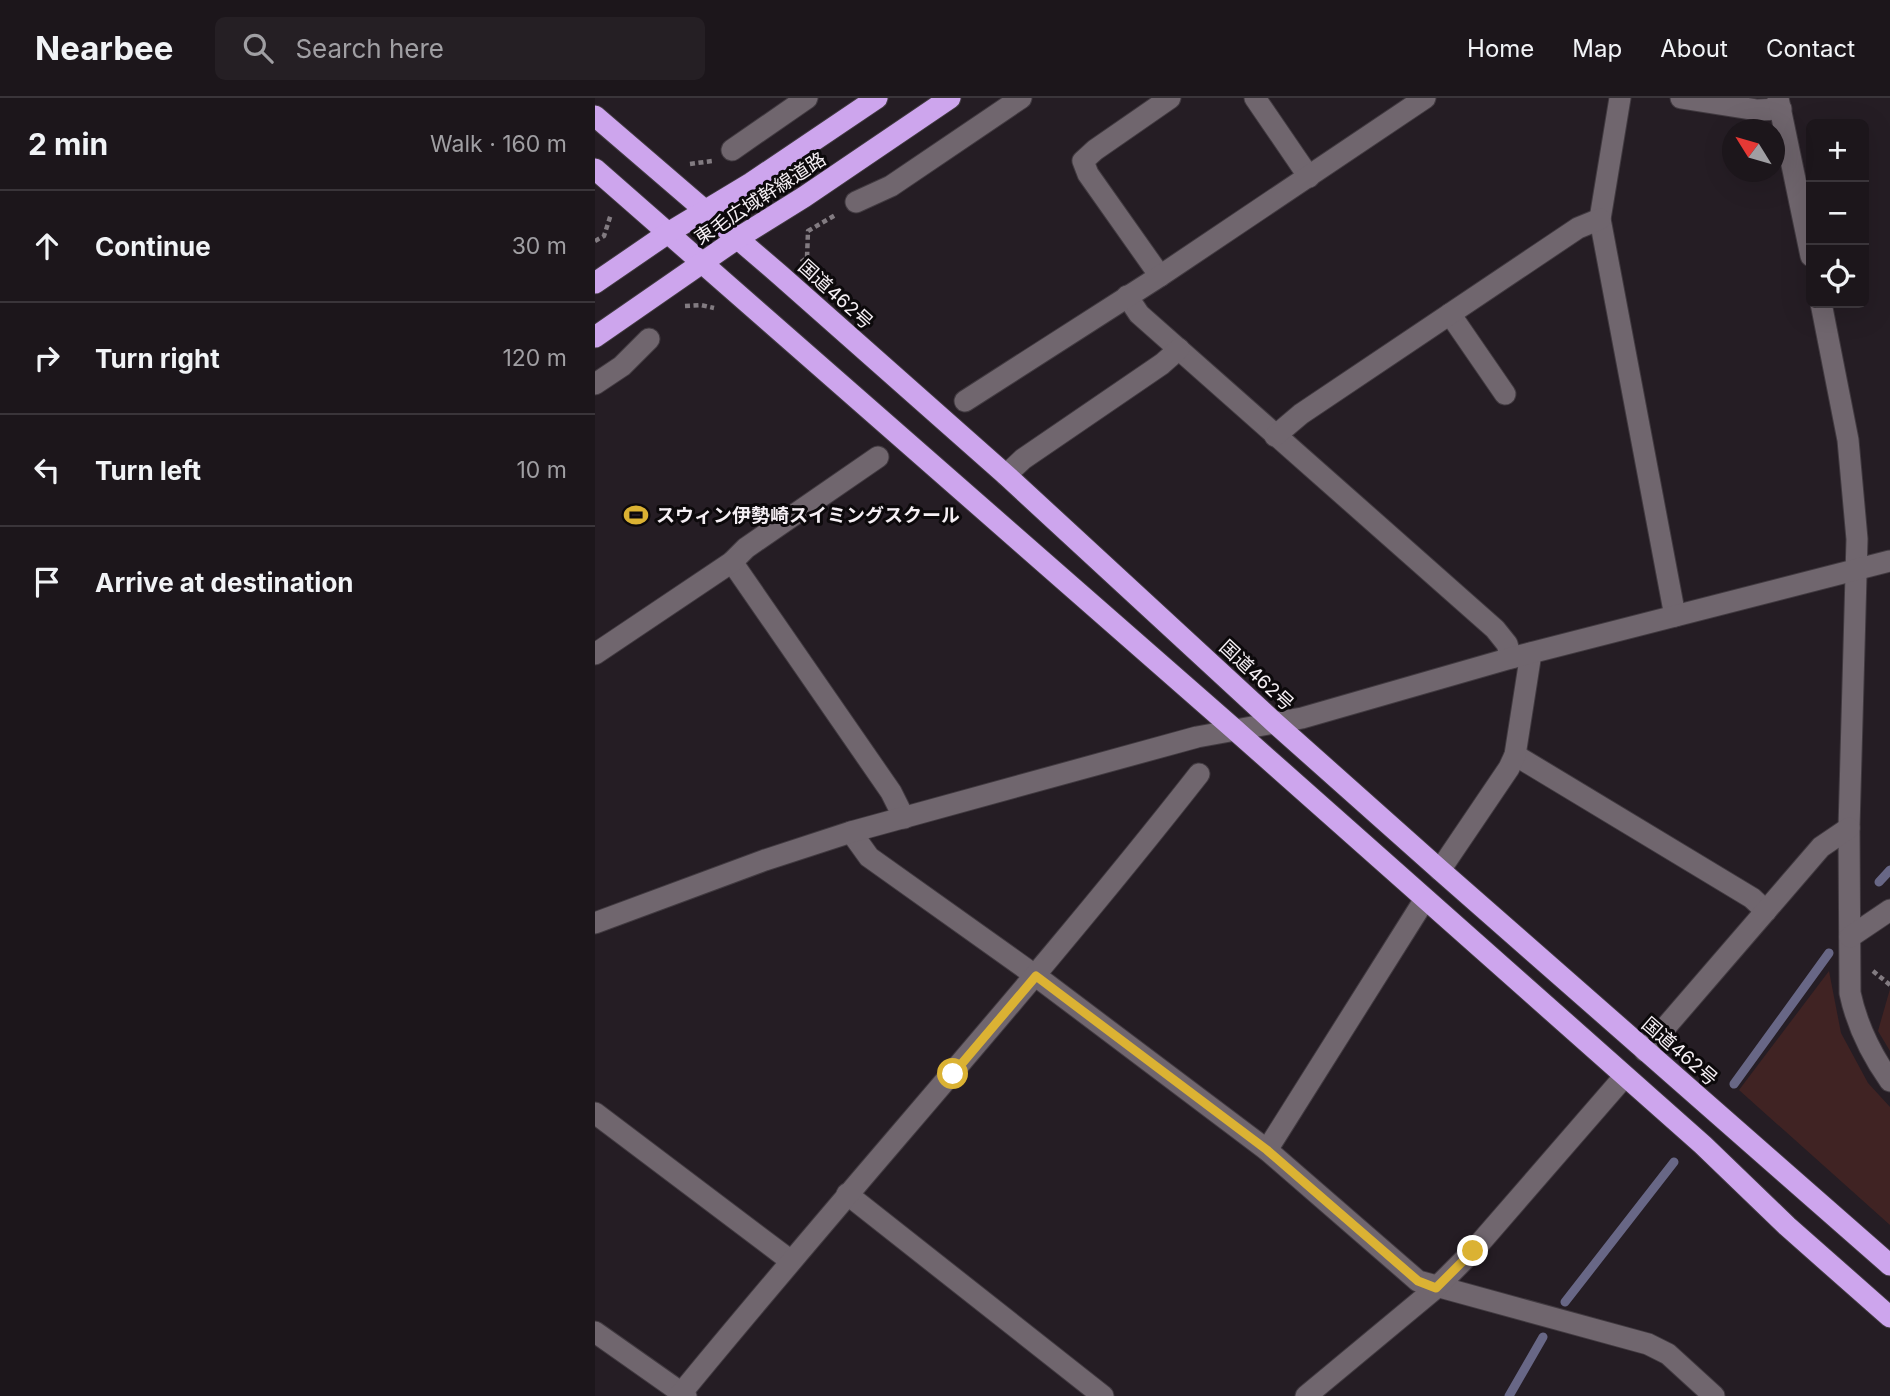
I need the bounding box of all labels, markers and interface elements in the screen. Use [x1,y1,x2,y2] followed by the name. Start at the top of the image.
[215,17,705,80] search box
[35,28,173,68] text: Nearbee
[239,29,277,67] icon: search
[295,33,444,64] text: Search here
[1467,34,1534,63] text: Home
[1572,34,1622,63] text: Map
[1660,34,1728,63] text: About
[1766,34,1855,63] text: Contact
[1722,119,1785,182] north arrow
[1806,119,1869,308] map controls
[1806,119,1869,182] button: +
[28,126,108,162] text: 2 min
[430,130,567,158] text: Walk · 160 m
[690,147,830,249] street label: 東毛広域幹線道路
[1806,182,1869,245] button: −
[28,227,66,265] icon: ahead
[95,231,211,262] text: Continue
[512,232,567,260] text: 30 m
[1806,245,1869,308] button: locate
[794,255,878,334] street label: 国道462号
[28,339,66,377] icon: right
[95,343,220,374] text: Turn right
[502,344,567,372] text: 120 m
[28,451,66,489] icon: left
[95,455,201,486] text: Turn left
[517,456,567,484] text: 10 m
[622,501,650,529] sports icon: スウィン伊勢崎スイミングスクール
[656,504,960,527] place label: スウィン伊勢崎スイミングスクール
[28,563,66,601] icon: arrive
[95,567,354,598] text: Arrive at destination
[1215,635,1298,715] street label: 国道462号
[1637,1012,1722,1090] street label: 国道462号
[937,1058,968,1089] route start
[1457,1235,1488,1266] route end

